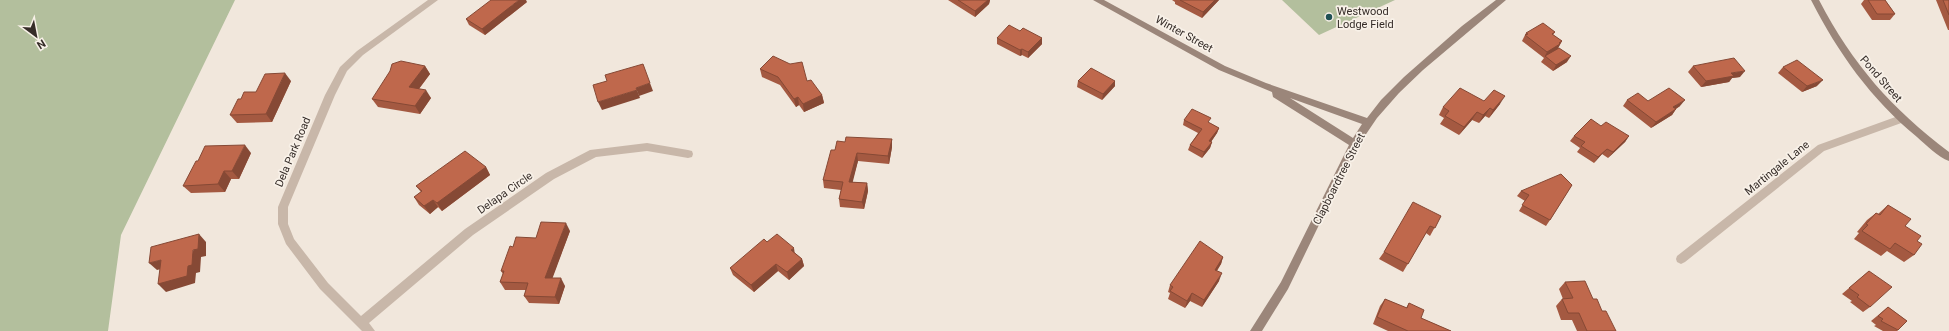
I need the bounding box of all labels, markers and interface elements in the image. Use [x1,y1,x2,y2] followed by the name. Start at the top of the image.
[1337,5,1394,31] place label: Westwood Lodge Field
[1324,12,1334,22] marker: Westwood Lodge Field
[1153,13,1215,55] street label: Winter Street
[16,16,56,56] north arrow
[34,36,48,52] text: N
[1857,53,1905,105] street label: Pond Street
[272,115,314,189] street label: Dela Park Road
[1310,131,1368,227] street label: Clapboardtree Street
[1742,138,1812,198] street label: Martingale Lane
[475,169,535,217] street label: Delapa Circle

